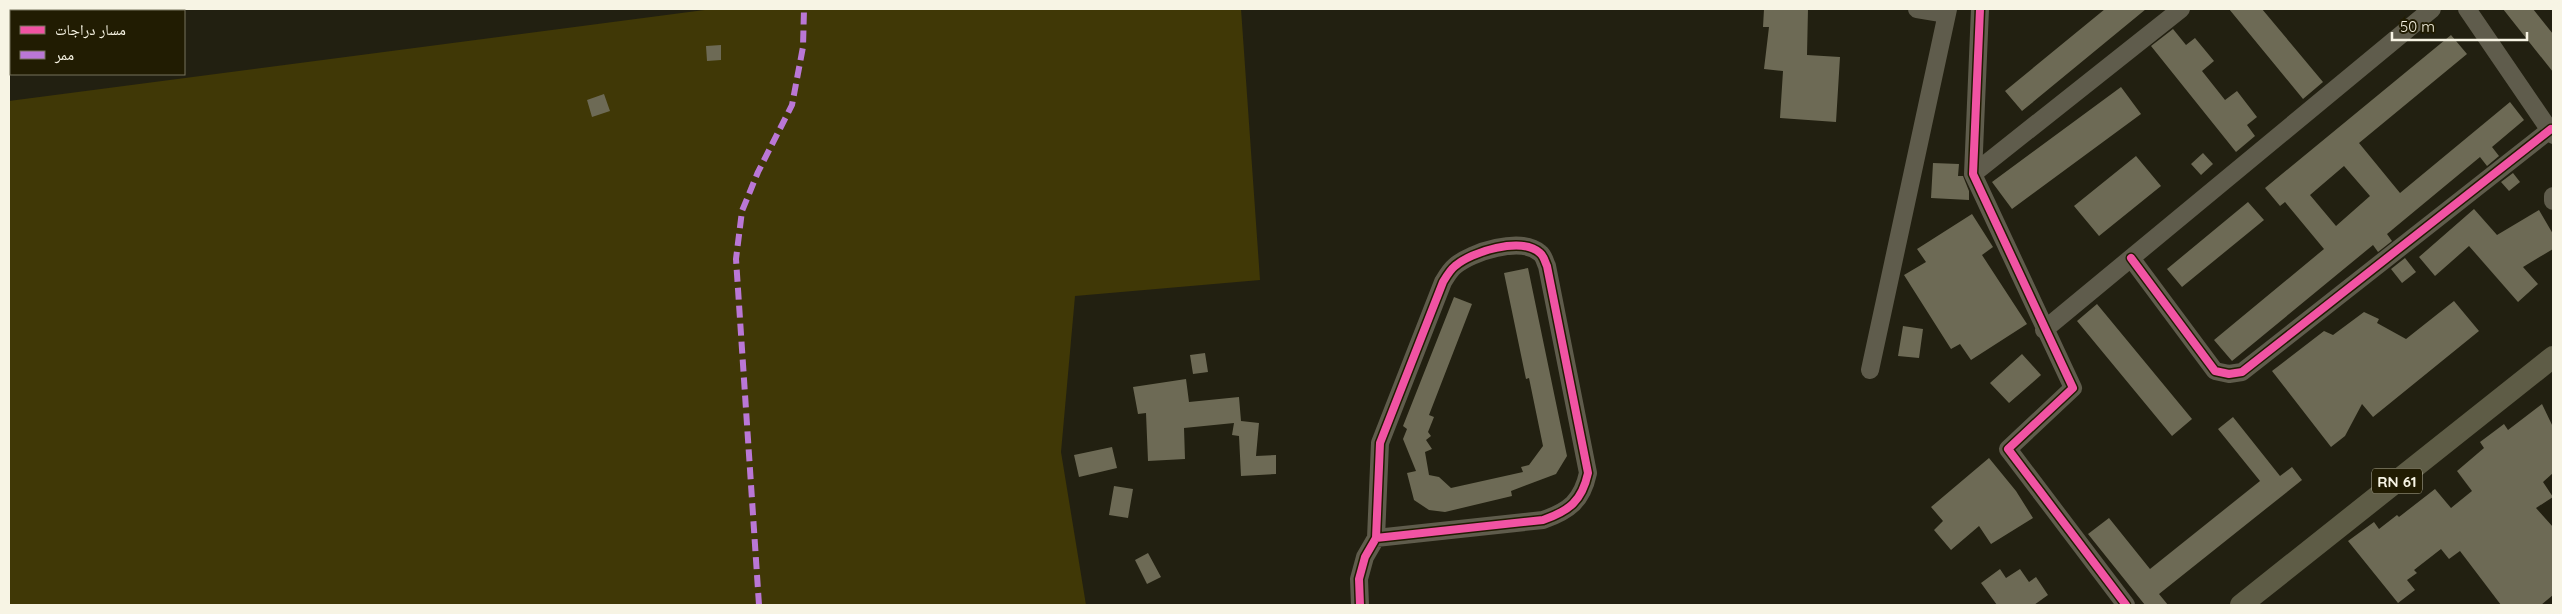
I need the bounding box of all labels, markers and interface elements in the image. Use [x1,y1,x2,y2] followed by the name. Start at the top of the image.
[10,10,185,75] legend
[2392,10,2527,42] scale bar
[2400,17,2435,36] text: 50 m
[55,20,126,39] text: مسار دراجات
[54,45,74,64] text: ممر
[2372,468,2422,494] road number: RN 61

